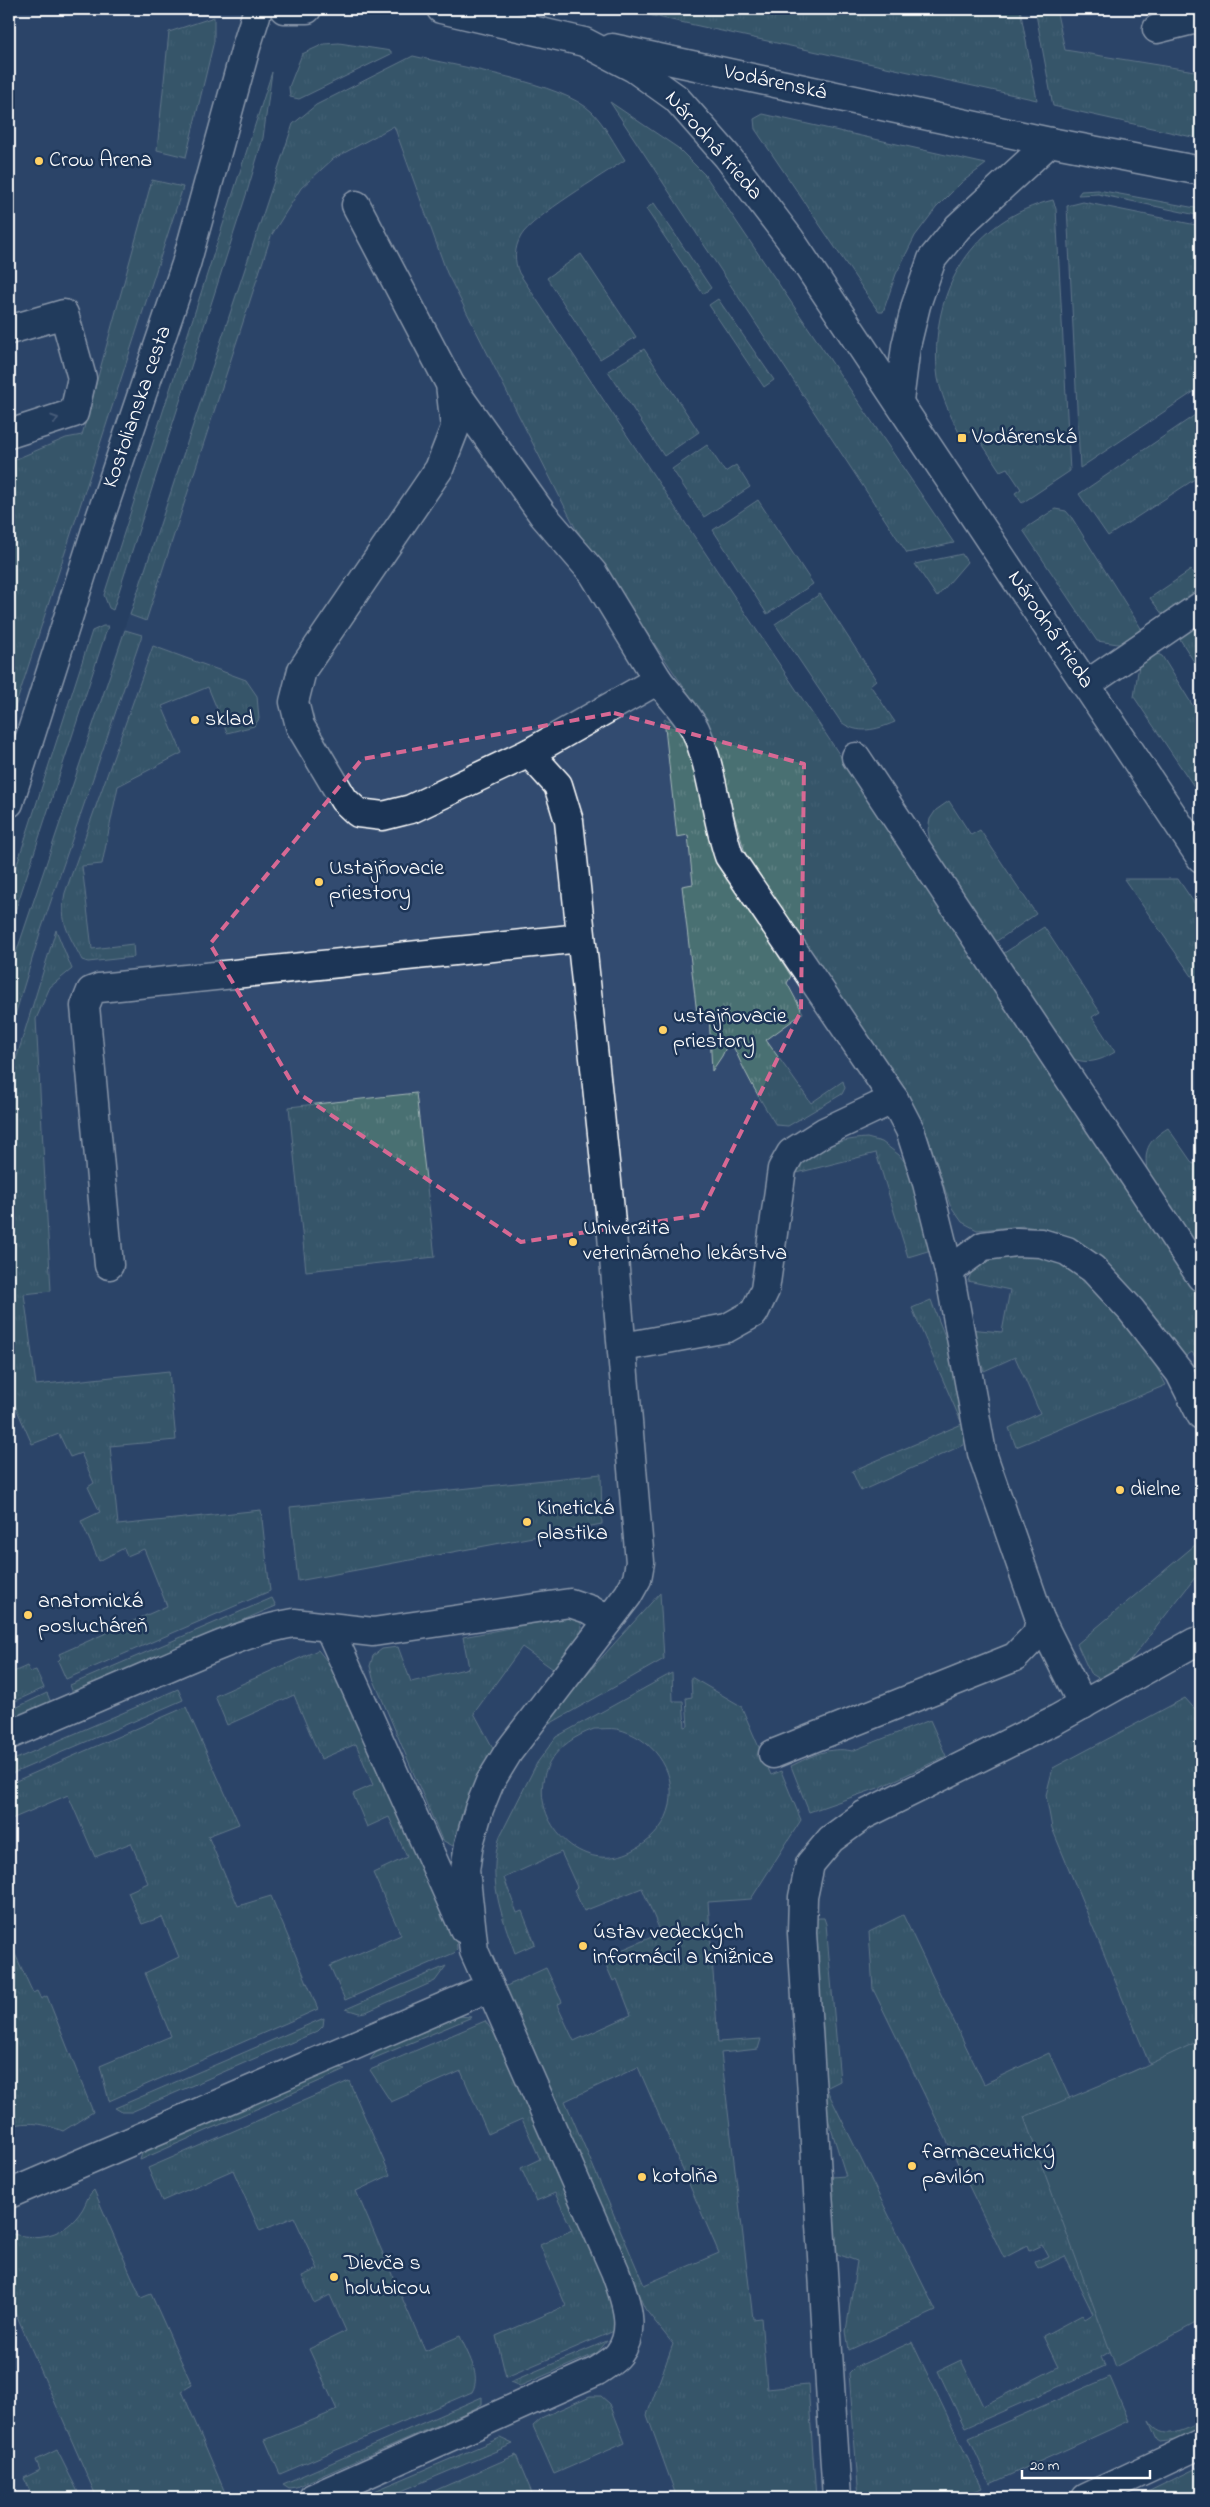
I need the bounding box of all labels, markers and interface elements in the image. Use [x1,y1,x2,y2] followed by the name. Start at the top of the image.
[719,56,830,110] street label: Vodárenská
[656,84,770,208] street label: Národná trieda
[49,145,152,177] place label: Crow Arena
[33,155,45,167] marker: Crow Arena
[95,321,181,493] street label: Kostolianska cesta
[50,415,59,425] one-way arrow
[971,422,1077,454] place label: Vodárenská
[956,432,968,444] marker: Vodárenská
[999,565,1101,695] street label: Národná trieda
[205,704,254,736] place label: sklad
[189,714,201,726] marker: sklad
[329,853,444,911] place label: Ustajňovacie priestory
[313,876,325,888] marker: Ustajňovacie priestory
[673,1001,787,1059] place label: ustajňovacie priestory
[657,1024,669,1036] marker: ustajňovacie priestory
[583,1213,787,1270] place label: Univerzita veterinárneho lekárstva
[567,1236,579,1248] marker: Univerzita veterinárneho lekárstva
[1130,1474,1181,1506] place label: dielne
[1114,1484,1126,1496] marker: dielne
[537,1493,614,1550] place label: Kinetická plastika
[521,1516,533,1528] marker: Kinetická plastika
[38,1586,148,1643] place label: anatomická poslucháreň
[22,1609,34,1621] marker: anatomická poslucháreň
[593,1917,774,1974] place label: ústav vedeckých informáciĺ a knižnica
[577,1940,589,1952] marker: ústav vedeckých informáciĺ a knižnica
[922,2137,1055,2194] place label: farmaceutický pavilón
[906,2160,918,2172] marker: farmaceutický pavilón
[652,2161,718,2193] place label: kotolňa
[636,2171,648,2183] marker: kotolňa
[343,2248,431,2305] place label: Dievča s holubicou
[328,2271,340,2283] marker: Dievča s holubicou
[1022,2447,1150,2479] scale bar
[1030,2455,1060,2477] text: 20 m

